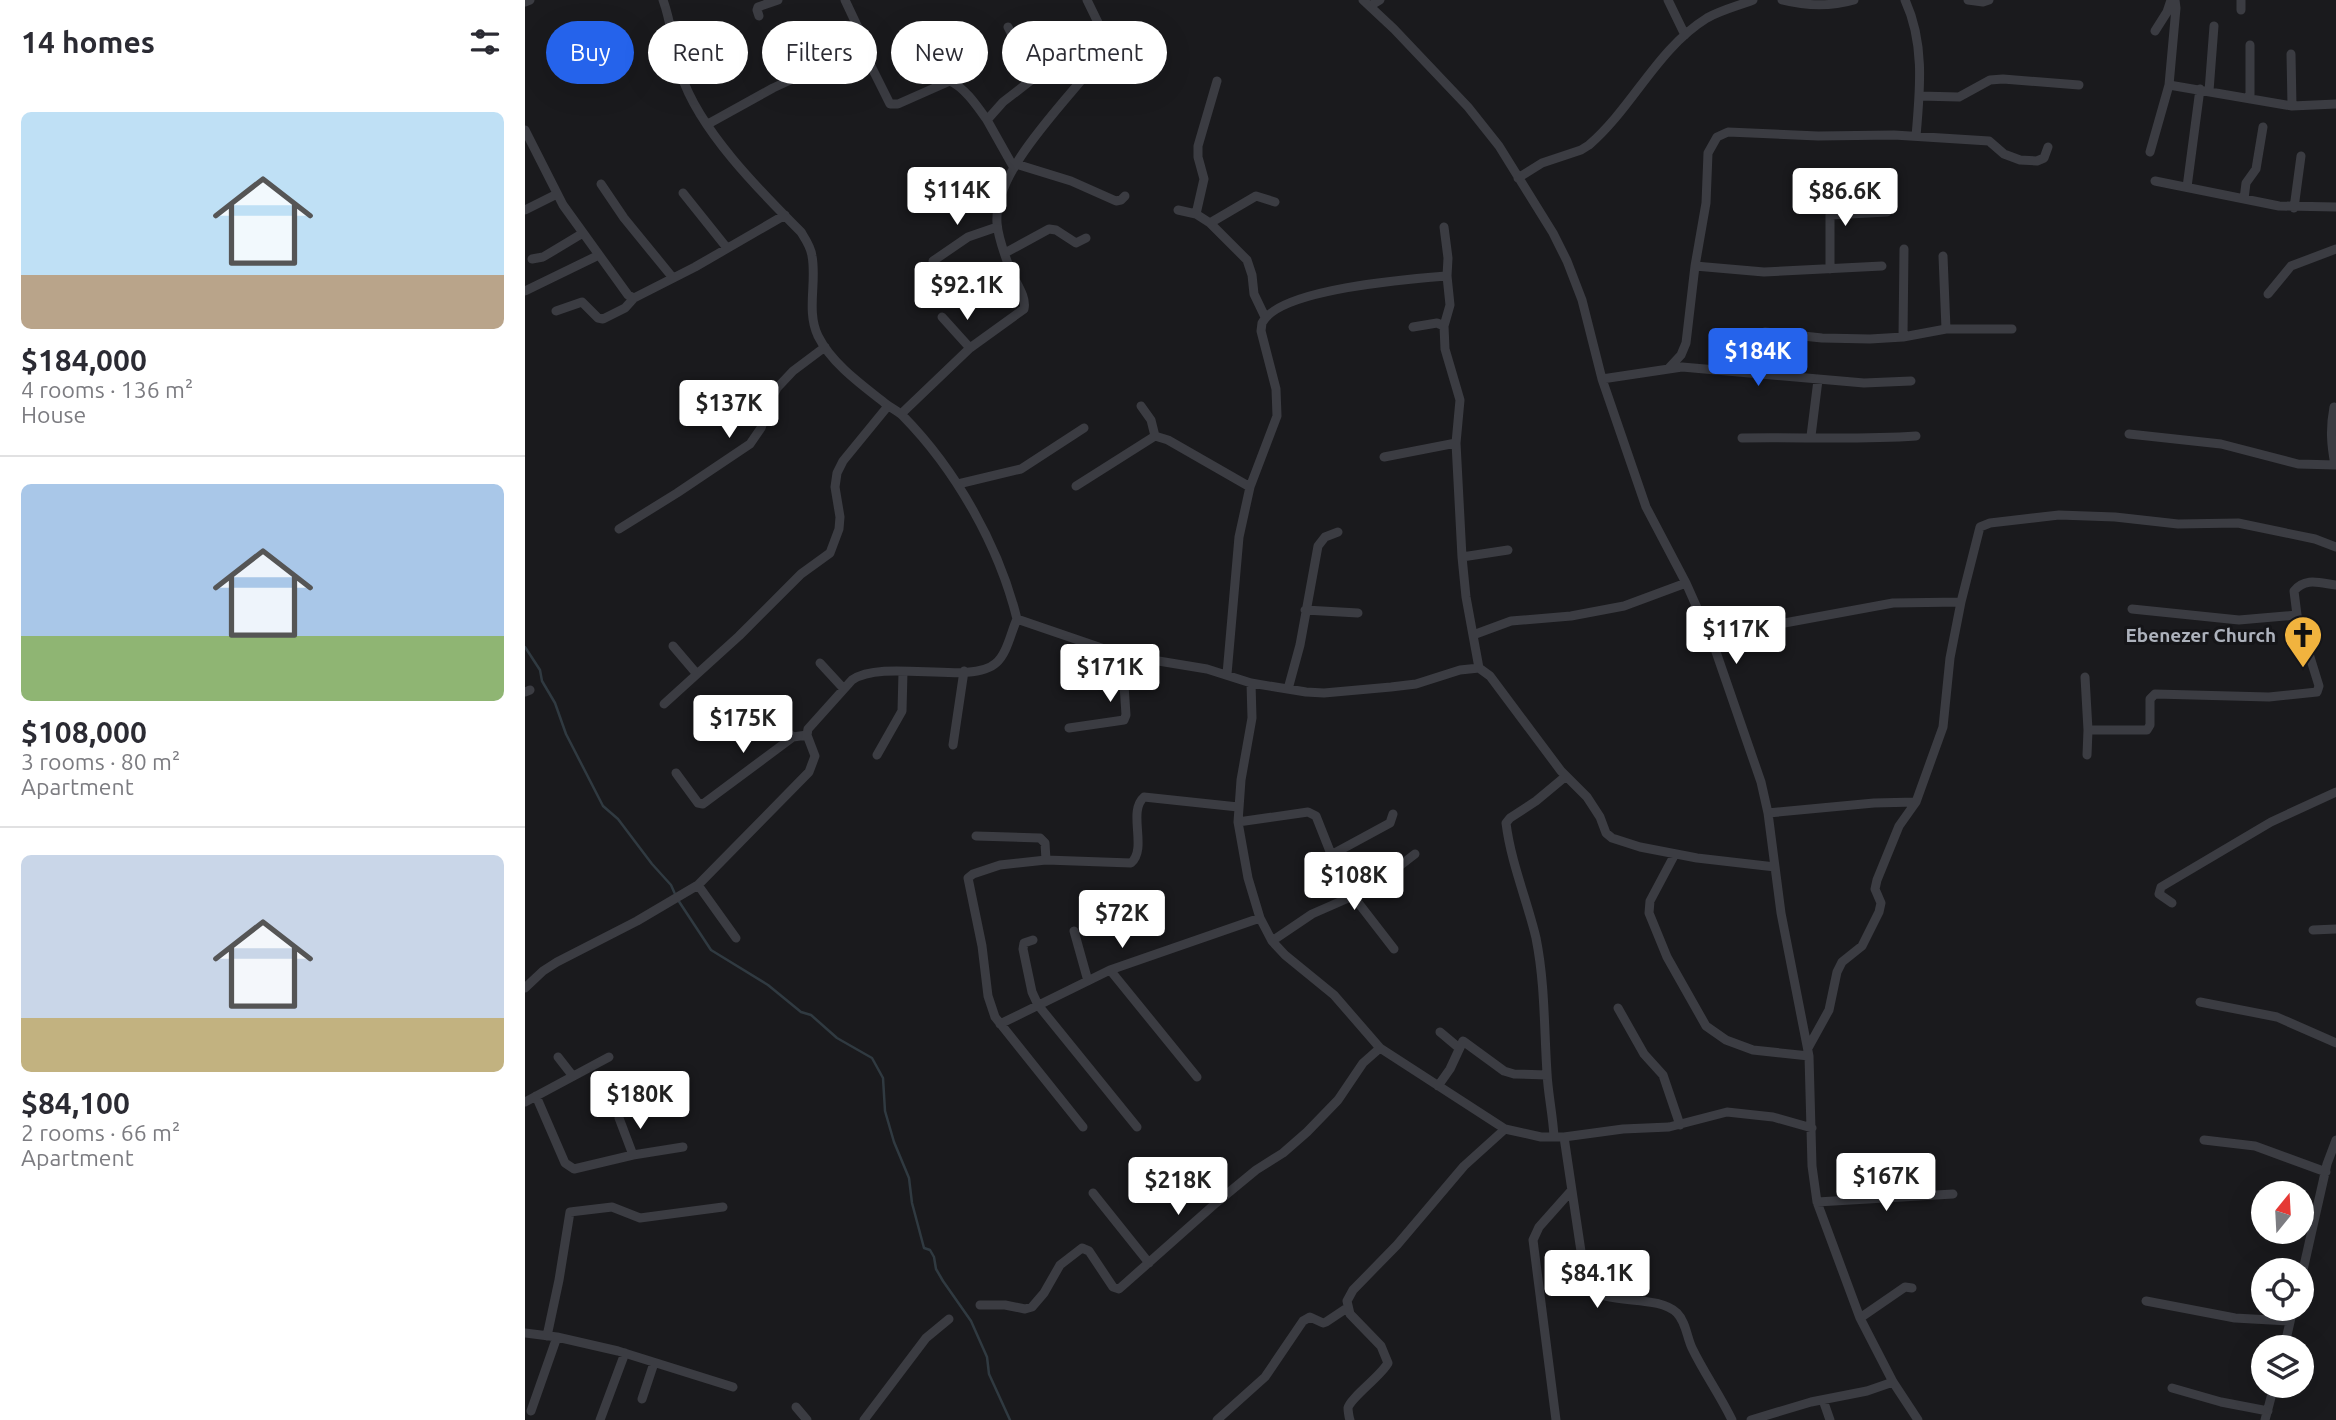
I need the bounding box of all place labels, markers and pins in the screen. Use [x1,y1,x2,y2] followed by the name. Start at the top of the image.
[908,168,1006,227] pin: $114K
[1788,168,1902,228] pin: $86.6K
[910,262,1024,322] pin: $92.1K
[1709,328,1807,388] pin: $184K
[680,380,778,440] pin: $137K
[1687,606,1785,666] pin: $117K
[2282,614,2324,669] church icon: Ebenezer Church
[2126,624,2276,646] place label: Ebenezer Church
[1061,644,1159,704] pin: $171K
[694,696,792,755] pin: $175K
[1305,852,1403,912] pin: $108K
[1081,890,1163,950] pin: $72K
[591,1072,689,1131] pin: $180K
[1837,1154,1935,1213] pin: $167K
[1129,1158,1227,1217] pin: $218K
[1540,1250,1654,1310] pin: $84.1K

